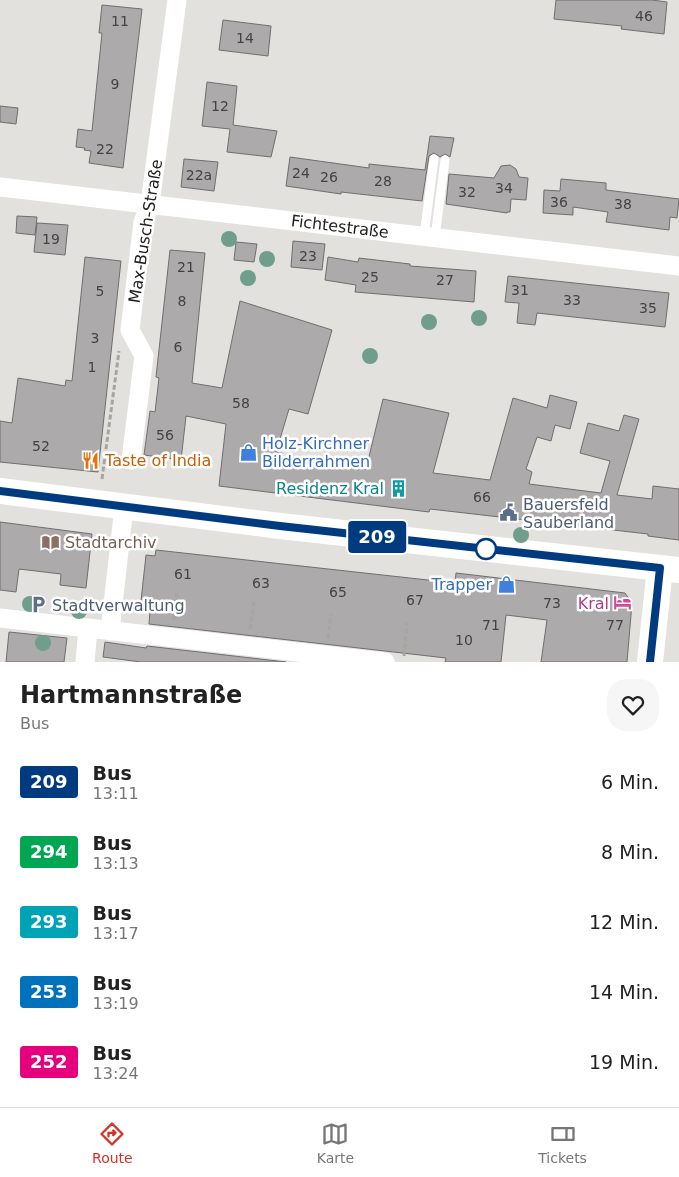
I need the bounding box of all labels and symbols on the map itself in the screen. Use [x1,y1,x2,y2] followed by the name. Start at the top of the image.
[635,8,653,24] house number: 46
[111,13,129,29] house number: 11
[236,30,254,46] house number: 14
[111,76,119,92] house number: 9
[211,98,229,114] house number: 12
[96,141,114,157] house number: 22
[125,158,166,304] street label: Max-Busch-Straße
[292,165,310,181] house number: 24
[186,167,212,183] house number: 22a
[320,169,338,185] house number: 26
[374,173,392,189] house number: 28
[495,180,513,196] house number: 34
[458,184,476,200] house number: 32
[550,194,568,210] house number: 36
[614,196,632,212] house number: 38
[290,211,390,242] street label: Fichtestraße
[42,231,60,247] house number: 19
[299,248,317,264] house number: 23
[177,259,195,275] house number: 21
[361,269,379,285] house number: 25
[436,272,454,288] house number: 27
[511,282,529,298] house number: 31
[96,283,104,299] house number: 5
[563,292,581,308] house number: 33
[178,293,186,309] house number: 8
[639,300,657,316] house number: 35
[91,330,99,346] house number: 3
[174,339,183,355] house number: 6
[88,359,96,375] house number: 1
[232,395,250,411] house number: 58
[156,427,174,443] house number: 56
[262,434,370,471] place label: Holz-Kirchner Bilderrahmen
[32,438,50,454] house number: 52
[238,442,258,462] shop icon: Holz-Kirchner Bilderrahmen
[81,450,101,470] restaurant icon: Taste of India
[104,451,211,470] place label: Taste of India
[388,478,408,498] building icon: Residenz Kral
[276,479,384,498] place label: Residenz Kral
[473,489,491,505] house number: 66
[523,495,614,532] place label: Bauersfeld Sauberland
[499,503,519,523] public building icon: Bauersfeld Sauberland
[348,521,406,553] line badge: 209
[41,532,61,552] library icon: Stadtarchiv
[65,533,157,552] place label: Stadtarchiv
[475,538,497,560] unlabelled marker
[174,566,192,582] house number: 61
[496,574,516,594] shop icon: Trapper
[252,575,270,591] house number: 63
[430,575,492,594] place label: Trapper
[329,584,347,600] house number: 65
[406,592,424,608] house number: 67
[613,593,633,613] hotel icon: Kral
[578,594,609,613] place label: Kral
[28,595,48,615] parking icon: Stadtverwaltung
[543,595,561,611] house number: 73
[52,596,185,615] place label: Stadtverwaltung
[482,617,500,633] house number: 71
[606,617,624,633] house number: 77
[455,632,473,648] house number: 10

